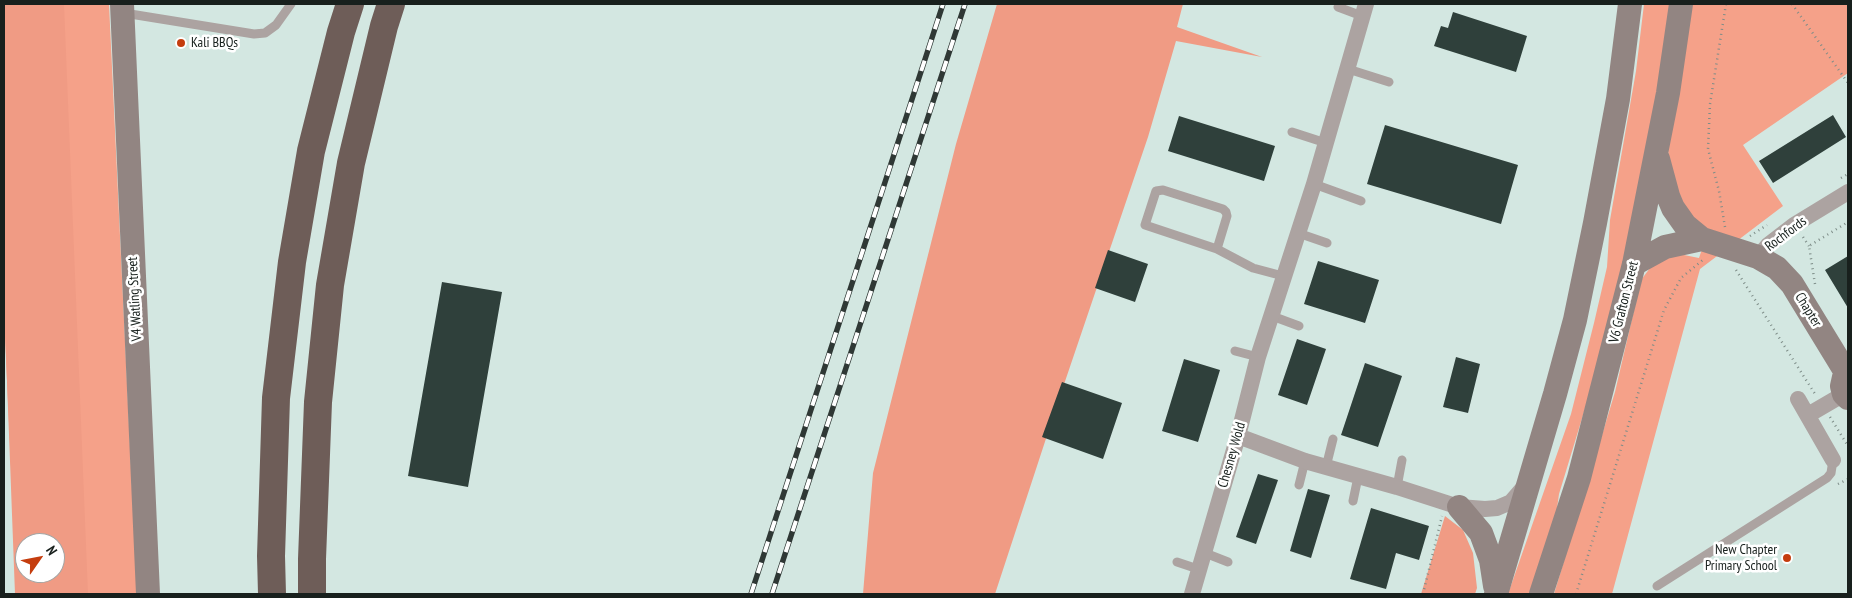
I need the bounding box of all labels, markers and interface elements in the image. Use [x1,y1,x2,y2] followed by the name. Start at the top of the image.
[191,35,238,51] place label: Kali BBQs
[175,37,187,49] marker: Kali BBQs
[1762,213,1810,255] street label: Rochfords
[124,256,146,342] street label: V4 Watling Street
[1606,260,1642,344] street label: V6 Grafton Street
[1791,290,1825,330] street label: Chapter
[1215,420,1249,490] street label: Chesney Wold
[15,533,65,583] north arrow
[42,542,61,558] text: N
[1705,542,1777,574] place label: New Chapter Primary School
[1781,552,1793,564] marker: New Chapter Primary School

